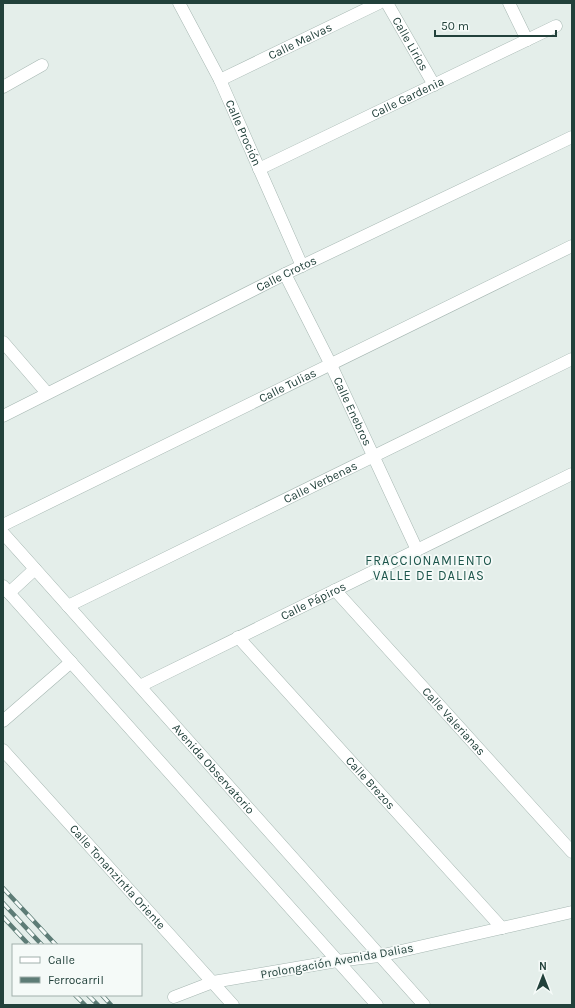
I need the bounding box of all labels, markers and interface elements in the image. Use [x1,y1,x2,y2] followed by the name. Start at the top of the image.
[435,12,556,38] scale bar
[389,14,431,73] street label: Calle Lirios
[441,19,469,33] text: 50 m
[266,20,334,63] street label: Calle Malvas
[369,74,446,121] street label: Calle Gardenia
[223,98,264,168] street label: Calle Proción
[254,253,319,294] street label: Calle Crotos
[257,365,319,405] street label: Calle Tulias
[331,375,375,448] street label: Calle Enebros
[281,458,359,506] street label: Calle Verbenas
[365,553,493,583] district label: FRACCIONAMIENTO VALLE DE DALIAS
[278,579,348,623] street label: Calle Pápiros
[419,684,488,758] street label: Calle Valerianas
[169,721,257,817] street label: Avenida Observatorio
[343,754,398,812] street label: Calle Brezos
[67,822,168,932] street label: Calle Tonanzintla Oriente
[259,941,415,981] street label: Prolongación Avenida Dalias
[12,944,142,996] legend
[48,953,75,967] text: Calle
[523,956,563,996] north arrow
[539,960,547,973] text: N
[48,973,104,987] text: Ferrocarril

